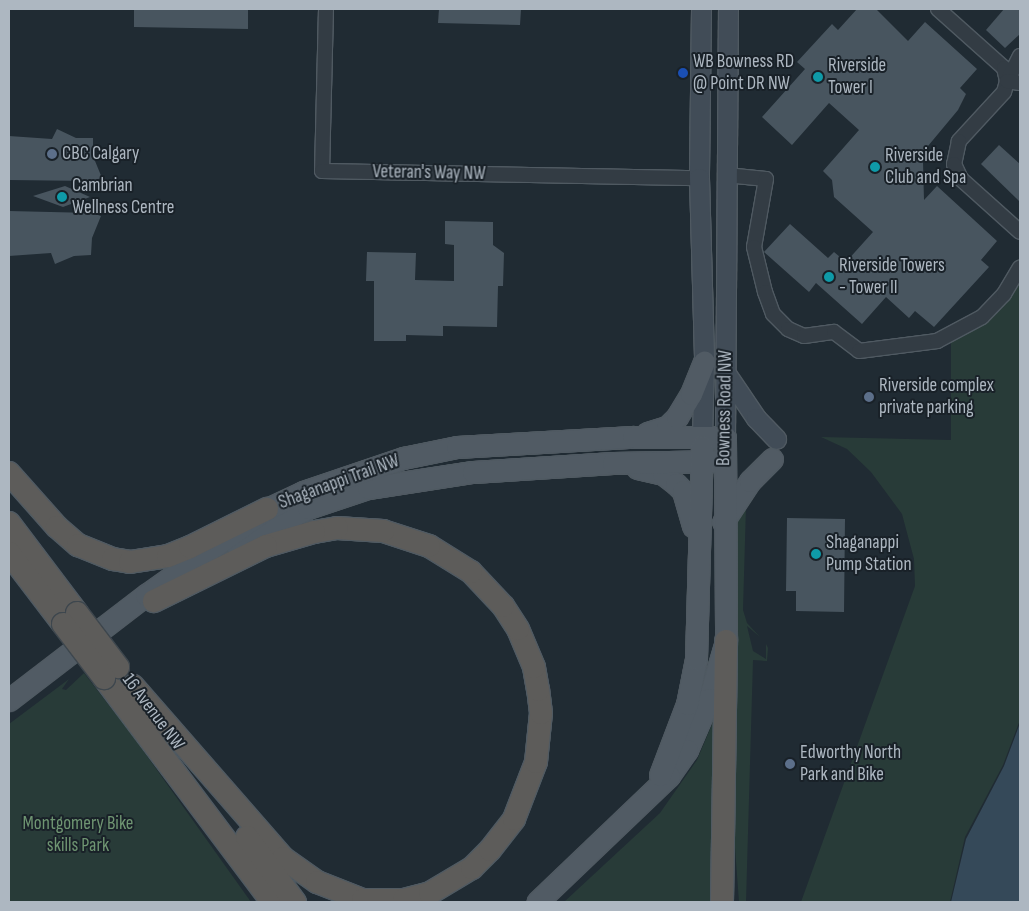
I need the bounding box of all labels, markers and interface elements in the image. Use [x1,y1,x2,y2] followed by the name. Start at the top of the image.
[693,51,794,95] place label: WB Bowness RD @ Point DR NW
[828,55,886,99] place label: Riverside Tower I
[677,67,689,79] marker: WB Bowness RD @ Point DR NW
[812,71,824,83] marker: Riverside Tower I
[62,143,139,165] place label: CBC Calgary
[885,145,966,189] place label: Riverside Club and Spa
[46,148,58,160] marker: CBC Calgary
[372,161,486,185] street label: Veteran's Way NW
[869,161,881,173] marker: Riverside Club and Spa
[72,175,175,219] place label: Cambrian Wellness Centre
[56,191,68,203] marker: Cambrian Wellness Centre
[839,255,945,299] place label: Riverside Towers - Tower II
[823,271,835,283] marker: Riverside Towers - Tower II
[713,350,737,466] street label: Bowness Road NW
[879,375,994,419] place label: Riverside complex private parking
[863,391,875,403] marker: Riverside complex private parking
[275,450,403,514] street label: Shaganappi Trail NW
[826,532,912,576] place label: Shaganappi Pump Station
[810,548,822,560] marker: Shaganappi Pump Station
[117,669,189,755] street label: 16 Avenue NW
[800,742,901,786] place label: Edworthy North Park and Bike
[784,758,796,770] marker: Edworthy North Park and Bike
[23,813,133,857] park label: Montgomery Bike skills Park

